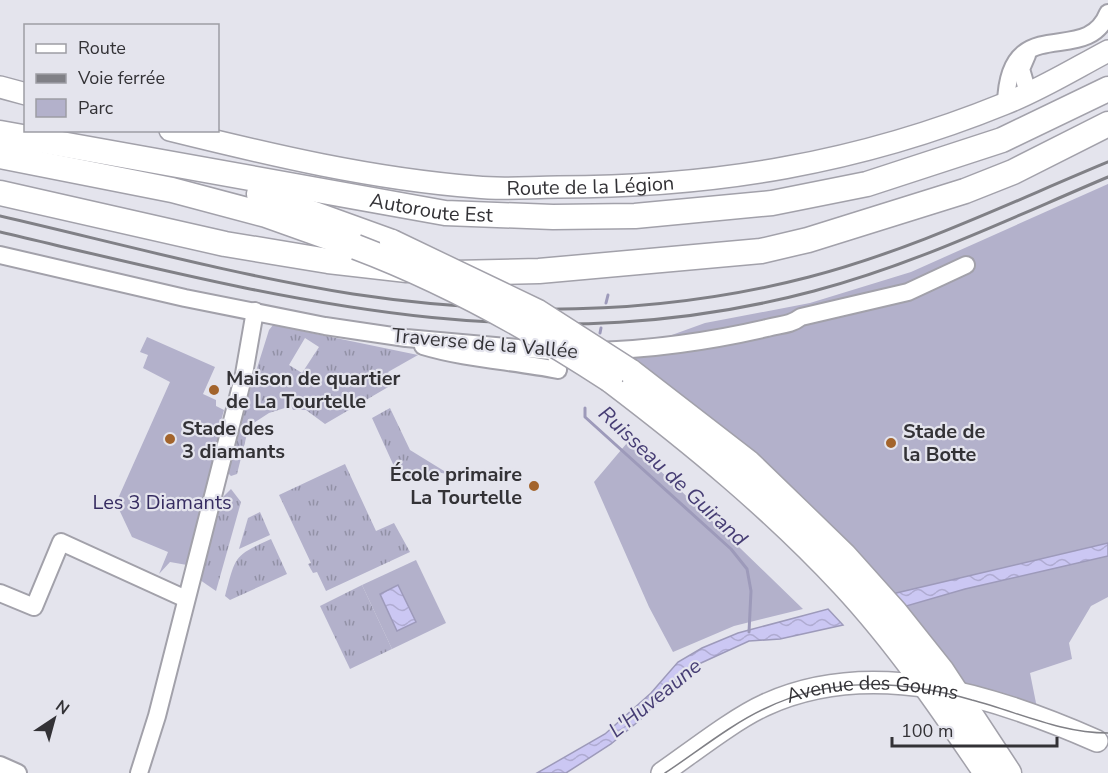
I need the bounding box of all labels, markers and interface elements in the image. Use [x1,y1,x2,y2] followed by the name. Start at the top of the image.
[24,24,219,132] legend
[78,36,126,60] text: Route
[77,66,165,90] text: Voie ferrée
[78,96,113,120] text: Parc
[506,169,675,202] street label: Route de la Légion
[368,187,494,229] street label: Autoroute Est
[391,322,579,365] street label: Traverse de la Vallée
[226,365,401,415] place label: Maison de quartier de La Tourtelle
[207,383,221,397] marker: Maison de quartier de La Tourtelle
[593,400,754,553] water label: Ruisseau de Guirand
[182,415,285,465] place label: Stade des 3 diamants
[903,418,985,468] place label: Stade de la Botte
[163,432,177,446] marker: Stade des 3 diamants
[884,436,898,450] marker: Stade de la Botte
[390,461,522,511] place label: École primaire La Tourtelle
[527,479,541,493] marker: École primaire La Tourtelle
[92,489,232,516] park label: Les 3 Diamants
[603,652,707,744] water label: L'Huveaune
[783,670,961,710] street label: Avenue des Goums
[24,689,84,749] north arrow
[51,695,74,720] text: N
[892,710,1057,748] scale bar
[901,719,953,743] text: 100 m

